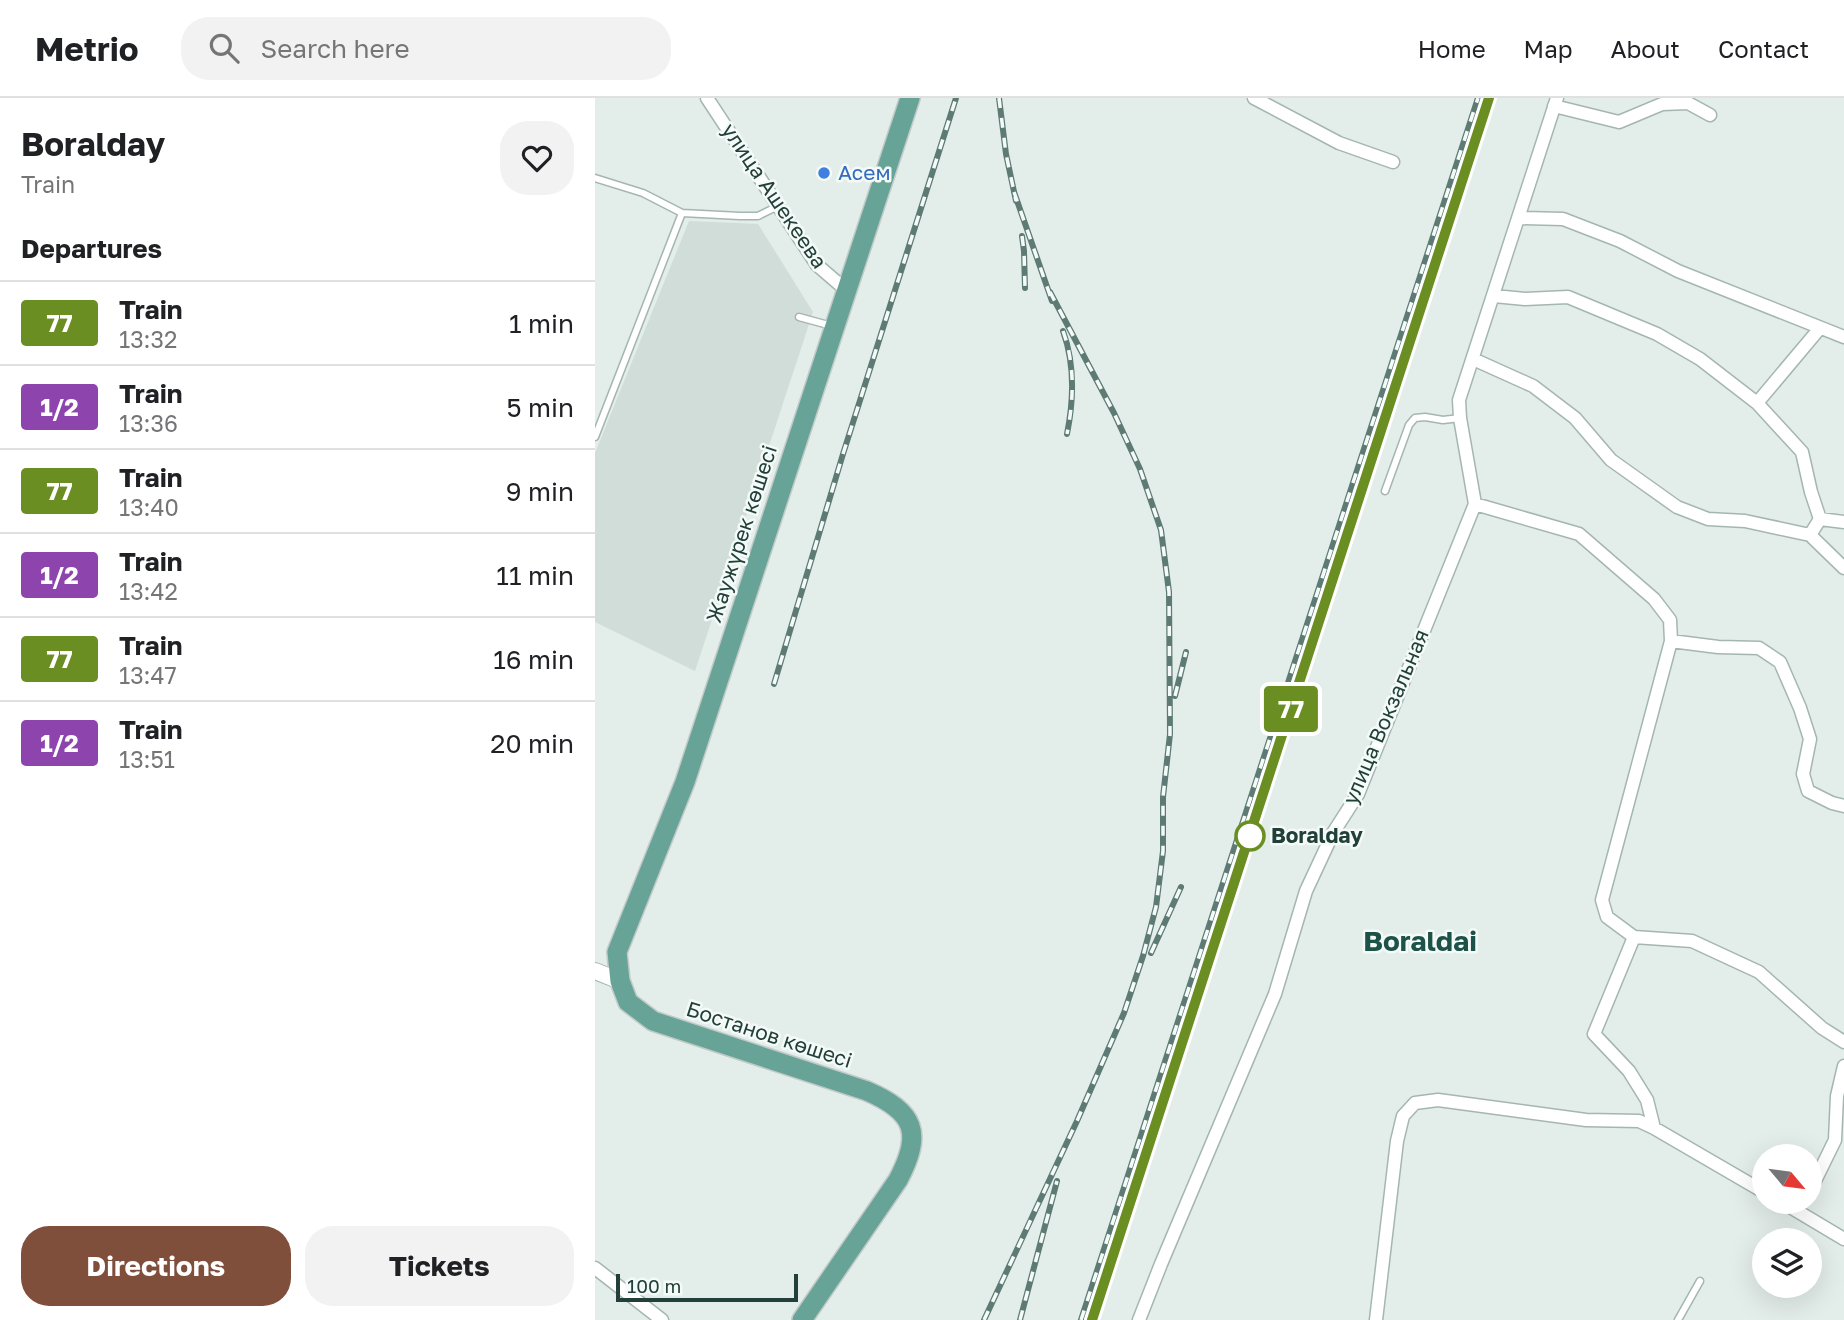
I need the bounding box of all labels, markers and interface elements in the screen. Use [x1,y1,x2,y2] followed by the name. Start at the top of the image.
[181,17,671,80] search box
[35,29,139,68] text: Metrio
[205,29,243,67] icon: search
[261,33,410,64] text: Search here
[1418,34,1486,63] text: Home
[1524,34,1573,63] text: Map
[1611,34,1680,63] text: About
[1718,34,1809,63] text: Contact
[717,118,833,273] street label: улица Ашекеева
[500,121,574,195] button: heart
[21,124,165,163] text: Boralday
[838,159,891,185] place label: Асем
[816,165,832,181] marker: Асем
[21,170,75,198] text: Train
[21,233,162,264] text: Departures
[119,294,183,325] text: Train
[46,308,73,337] text: 77
[509,308,574,339] text: 1 min
[119,325,177,353] text: 13:32
[119,378,183,409] text: Train
[40,392,79,421] text: 1/2
[506,392,574,423] text: 5 min
[119,409,178,437] text: 13:36
[700,442,782,626] street label: Жаужүрек көшесі
[119,462,183,493] text: Train
[46,476,73,505] text: 77
[506,476,574,507] text: 9 min
[119,493,179,521] text: 13:40
[119,546,183,577] text: Train
[40,560,79,589] text: 1/2
[496,560,574,591] text: 11 min
[119,577,178,605] text: 13:42
[1336,625,1434,808] street label: улица Вокзальная
[119,630,183,661] text: Train
[46,644,73,673] text: 77
[493,644,574,675] text: 16 min
[119,661,177,689] text: 13:47
[1259,686,1323,732] line badge: 77
[1278,694,1304,723] text: 77
[119,714,183,745] text: Train
[40,728,79,757] text: 1/2
[490,728,574,759] text: 20 min
[119,745,175,773] text: 13:51
[1235,821,1265,851] marker: Boralday
[1271,822,1363,848] place label: Boralday
[1363,924,1477,957] district label: Boraldai
[683,995,855,1073] street label: Бостанов көшесі
[1752,1144,1822,1214] north arrow
[1752,1144,1822,1298] map controls
[21,1226,291,1306] button: Directions
[305,1226,574,1306] button: Tickets
[1752,1228,1822,1298] button: layers
[616,1271,798,1303] scale bar
[627,1274,681,1297] text: 100 m

